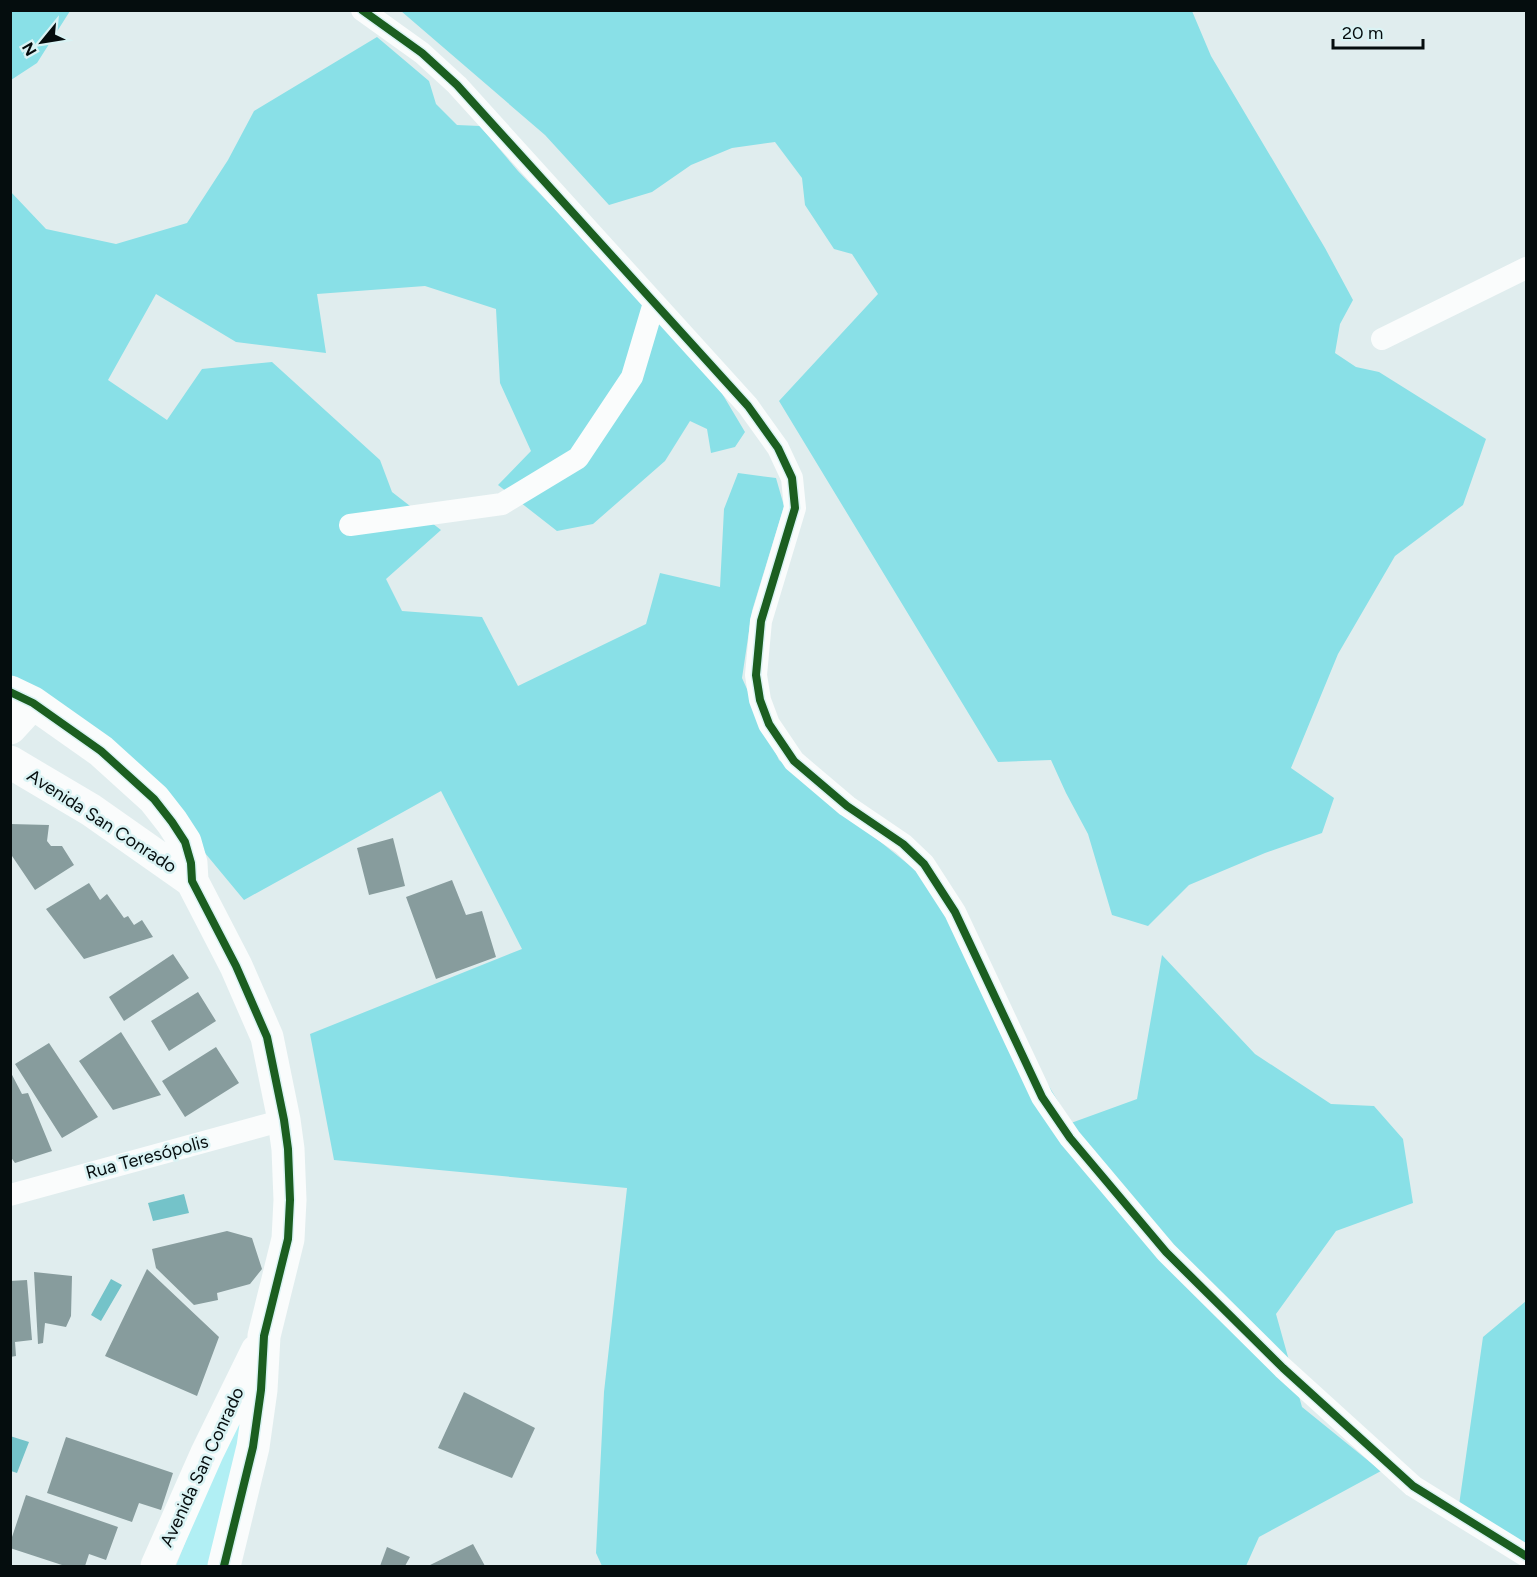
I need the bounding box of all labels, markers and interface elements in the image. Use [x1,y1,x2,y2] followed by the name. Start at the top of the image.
[12,12,72,72] north arrow
[1333,12,1423,50] scale bar
[1342,22,1383,44] text: 20 m
[18,39,41,59] text: N
[23,764,181,878] street label: Avenida San Conrado
[83,1130,211,1184] street label: Rua Teresópolis
[155,1384,249,1550] street label: Avenida San Conrado

